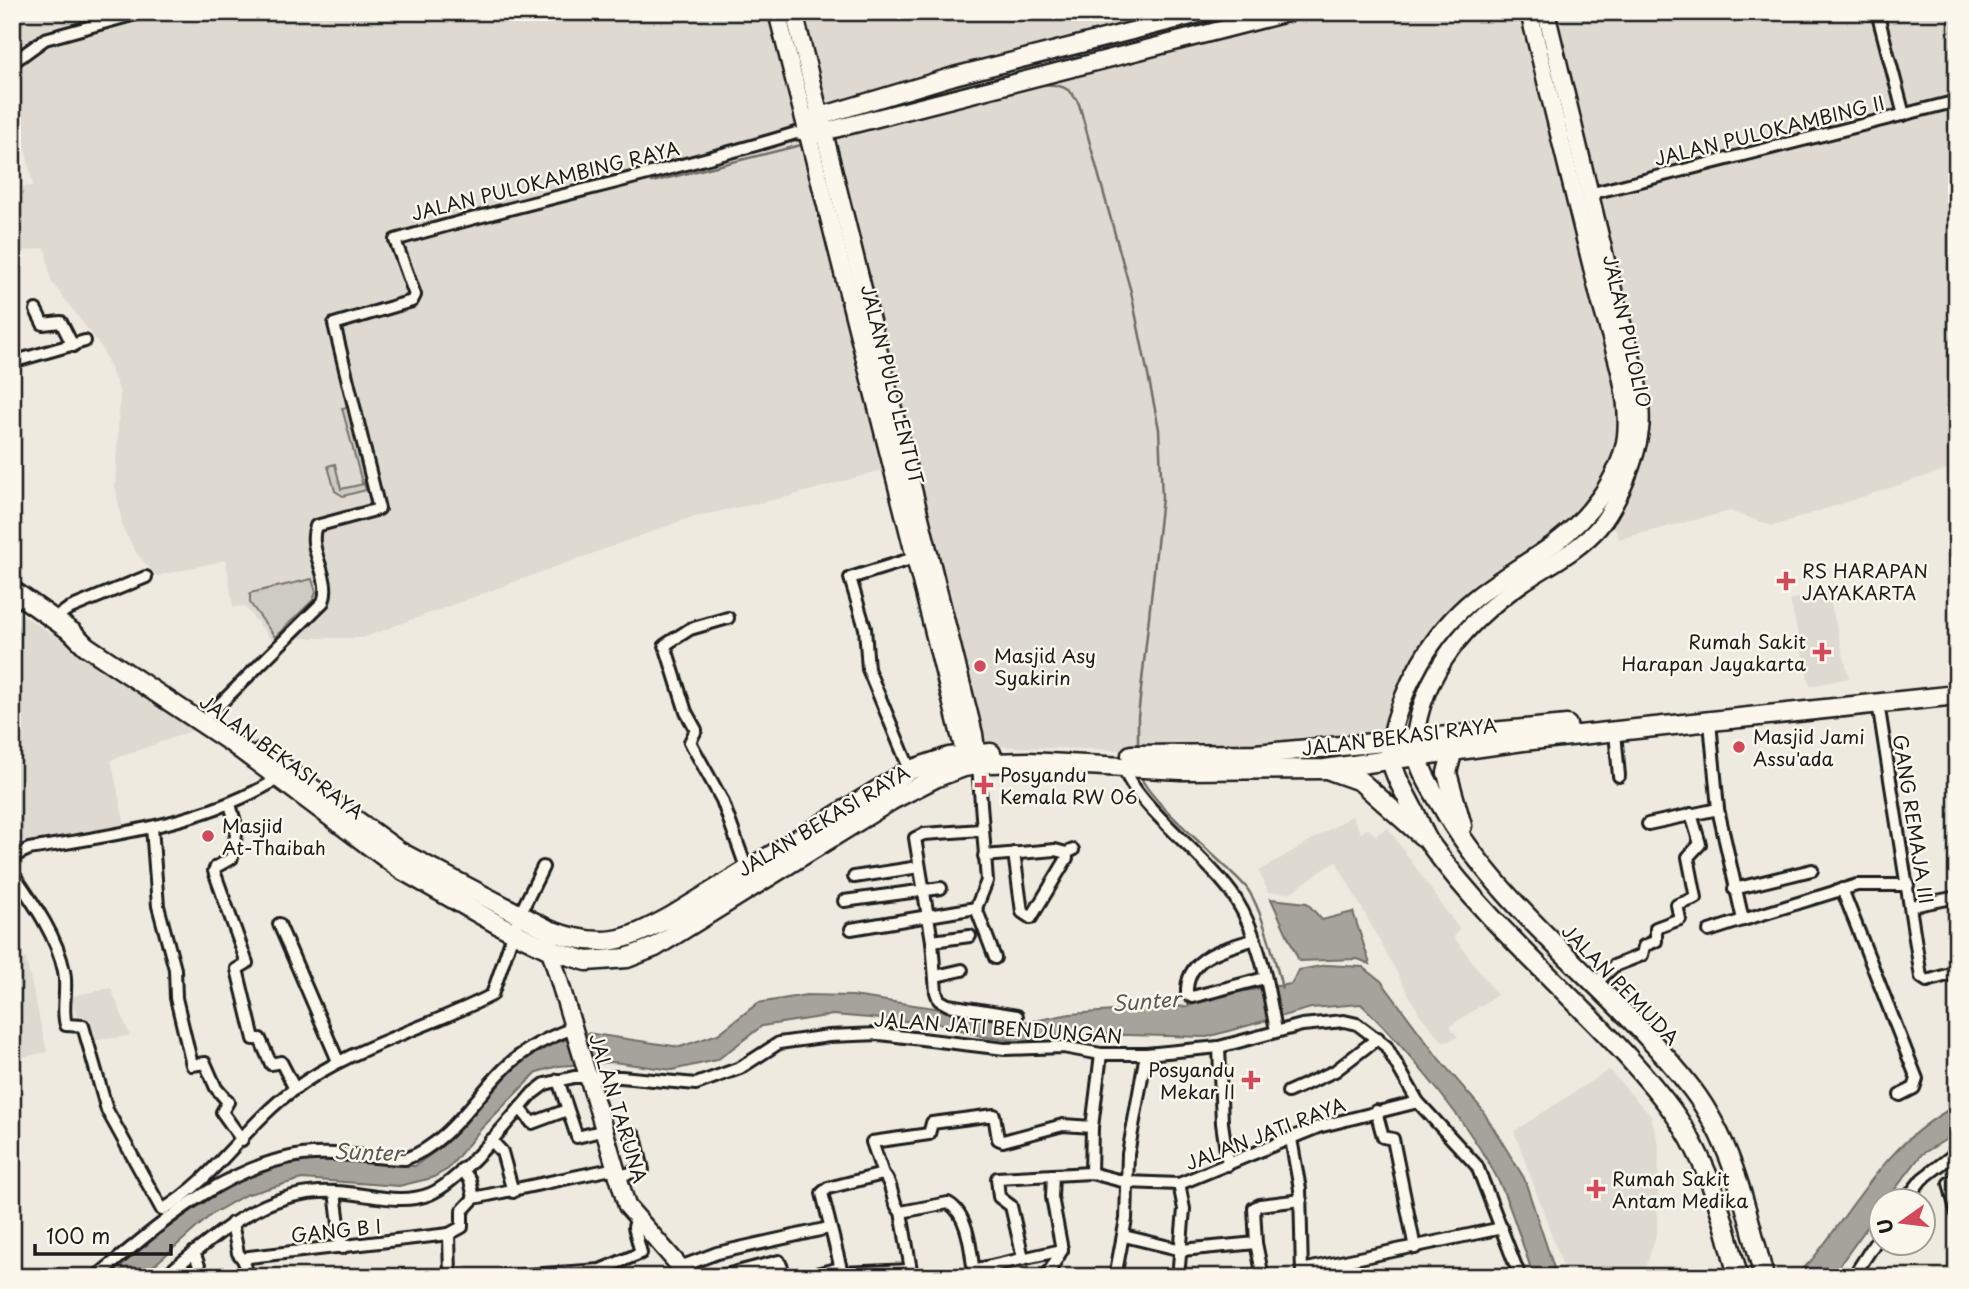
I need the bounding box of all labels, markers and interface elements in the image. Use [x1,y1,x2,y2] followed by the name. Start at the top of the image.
[1651,88,1887,172] street label: JALAN PULOKAMBING II
[408,133,682,227] street label: JALAN PULOKAMBING RAYA
[1597,252,1659,410] street label: JALAN PULOLIO
[855,281,931,487] street label: JALAN PULO LENTUT
[1802,556,1928,606] place label: RS HARAPAN JAYAKARTA
[1776,571,1796,591] marker: RS HARAPAN JAYAKARTA
[1621,627,1806,677] place label: Rumah Sakit Harapan Jayakarta
[994,641,1096,691] place label: Masjid Asy Syakirin
[1812,642,1832,662] marker: Rumah Sakit Harapan Jayakarta
[972,658,988,674] marker: Masjid Asy Syakirin
[194,687,370,825] street label: JALAN BEKASI RAYA
[1300,710,1498,762] street label: JALAN BEKASI RAYA
[1753,722,1865,772] place label: Masjid Jami Assu'ada
[1887,732,1941,906] street label: GANG REMAJA III
[1731,739,1747,755] marker: Masjid Jami Assu'ada
[732,757,914,883] street label: JALAN BEKASI RAYA
[1000,760,1138,810] place label: Posyandu Kemala RW 06
[974,775,994,795] marker: Posyandu Kemala RW 06
[222,811,326,861] place label: Masjid At-Thaibah
[200,828,216,844] marker: Masjid At-Thaibah
[1556,917,1686,1051] street label: JALAN PEMUDA
[1111,981,1185,1018] water label: Sunter
[873,1004,1123,1050] street label: JALAN JATI BENDUNGAN
[583,1030,655,1186] street label: JALAN TARUNA
[1148,1055,1235,1105] place label: Posyandu Mekar II
[1241,1070,1261,1090] marker: Posyandu Mekar II
[1181,1090,1349,1176] street label: JALAN JATI RAYA
[333,1134,406,1168] water label: Sunter
[1612,1164,1748,1214] place label: Rumah Sakit Antam Medika
[1586,1179,1606,1199] marker: Rumah Sakit Antam Medika
[1868,1188,1938,1258] north arrow
[289,1211,383,1249] street label: GANG B I
[35,1212,172,1256] scale bar
[1869,1216,1900,1237] text: U
[46,1219,110,1251] text: 100 m

